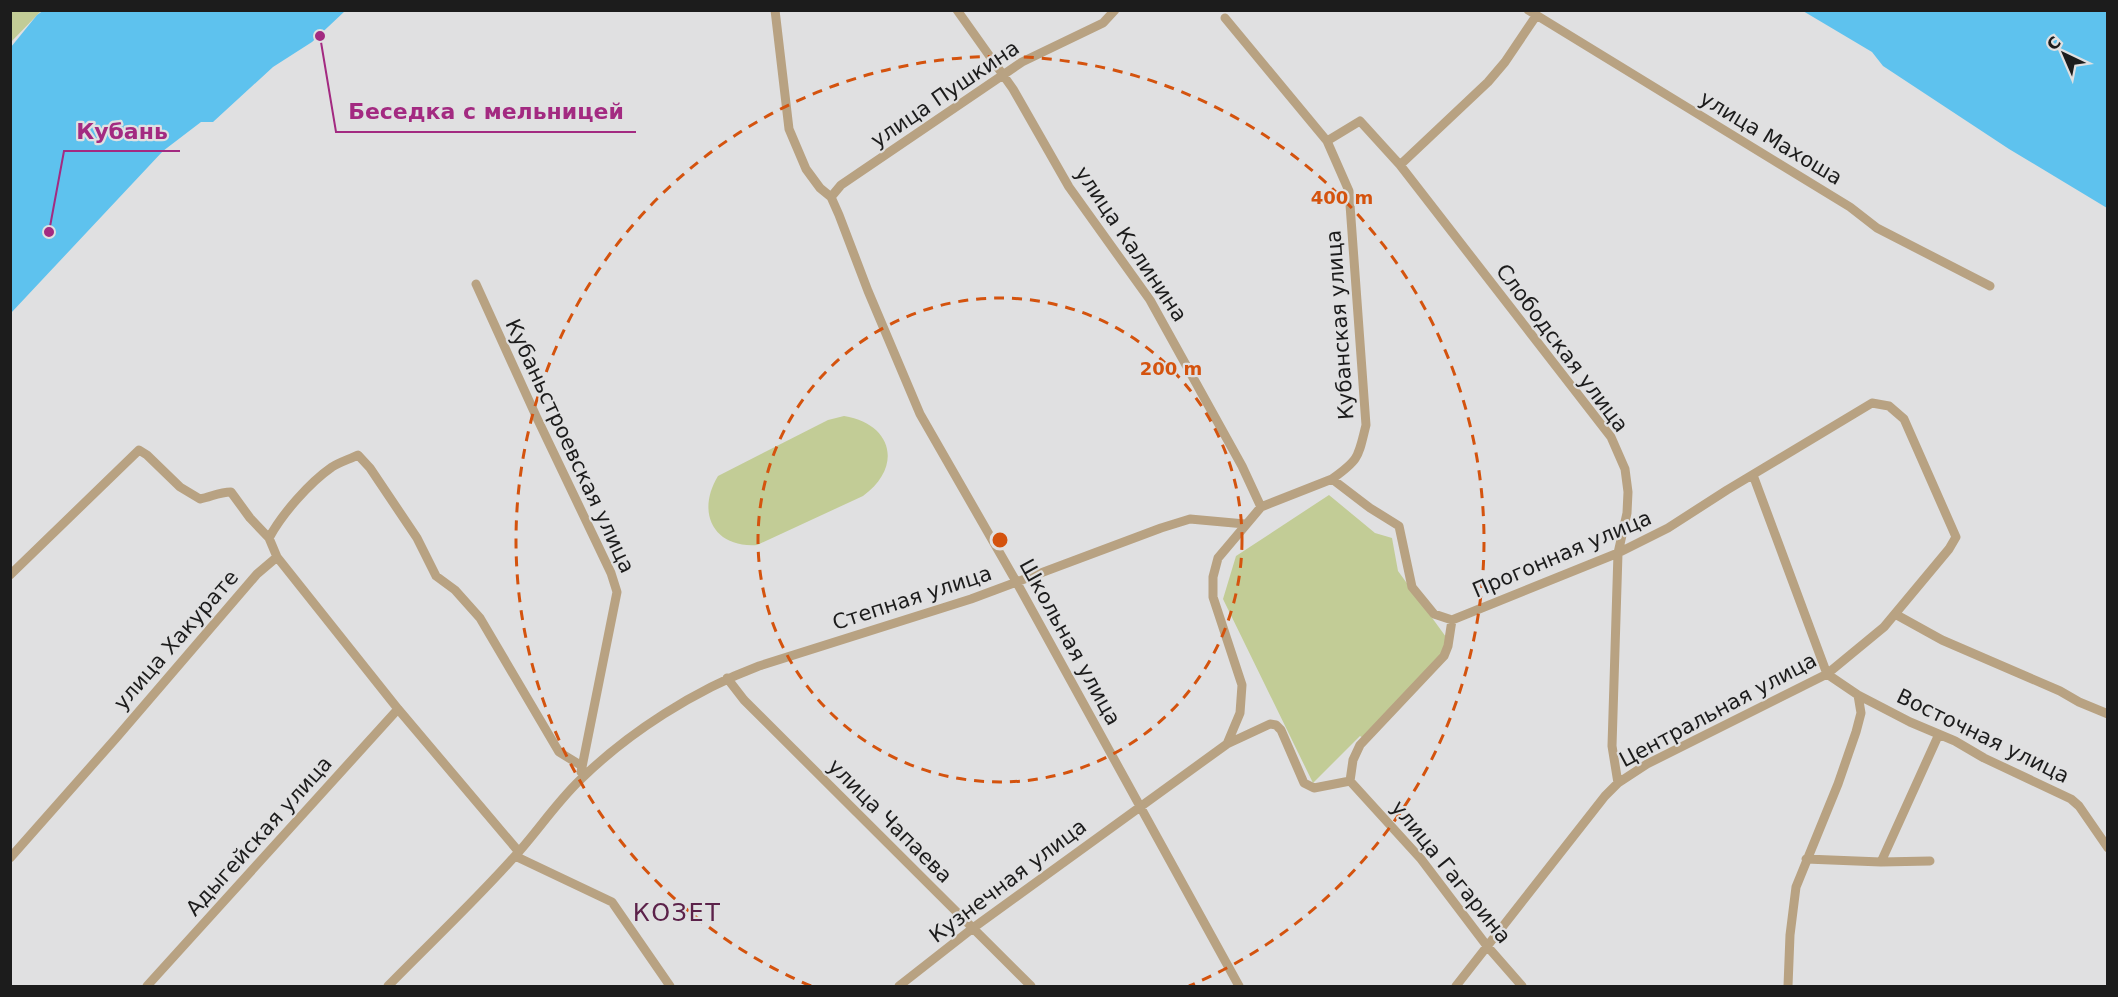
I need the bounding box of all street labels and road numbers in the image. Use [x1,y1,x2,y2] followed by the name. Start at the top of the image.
[866,35,1024,153] street label: улица Пушкина
[1696,86,1846,190] street label: улица Махоша
[1070,162,1192,326] street label: улица Калинина
[1321,229,1359,421] street label: Кубанская улица
[1491,259,1633,437] street label: Слободская улица
[500,315,640,577] street label: Кубаньстроевская улица
[1469,505,1655,603] street label: Прогонная улица
[1014,555,1126,729] street label: Школьная улица
[829,561,995,635] street label: Степная улица
[109,565,243,715] street label: улица Хакурате
[1615,648,1821,772] street label: Центральная улица
[1893,684,2073,788] street label: Восточная улица
[181,751,337,921] street label: Адыгейская улица
[823,754,957,888] street label: улица Чапаева
[1386,796,1516,948] street label: улица Гагарина
[925,814,1091,948] street label: Кузнечная улица

